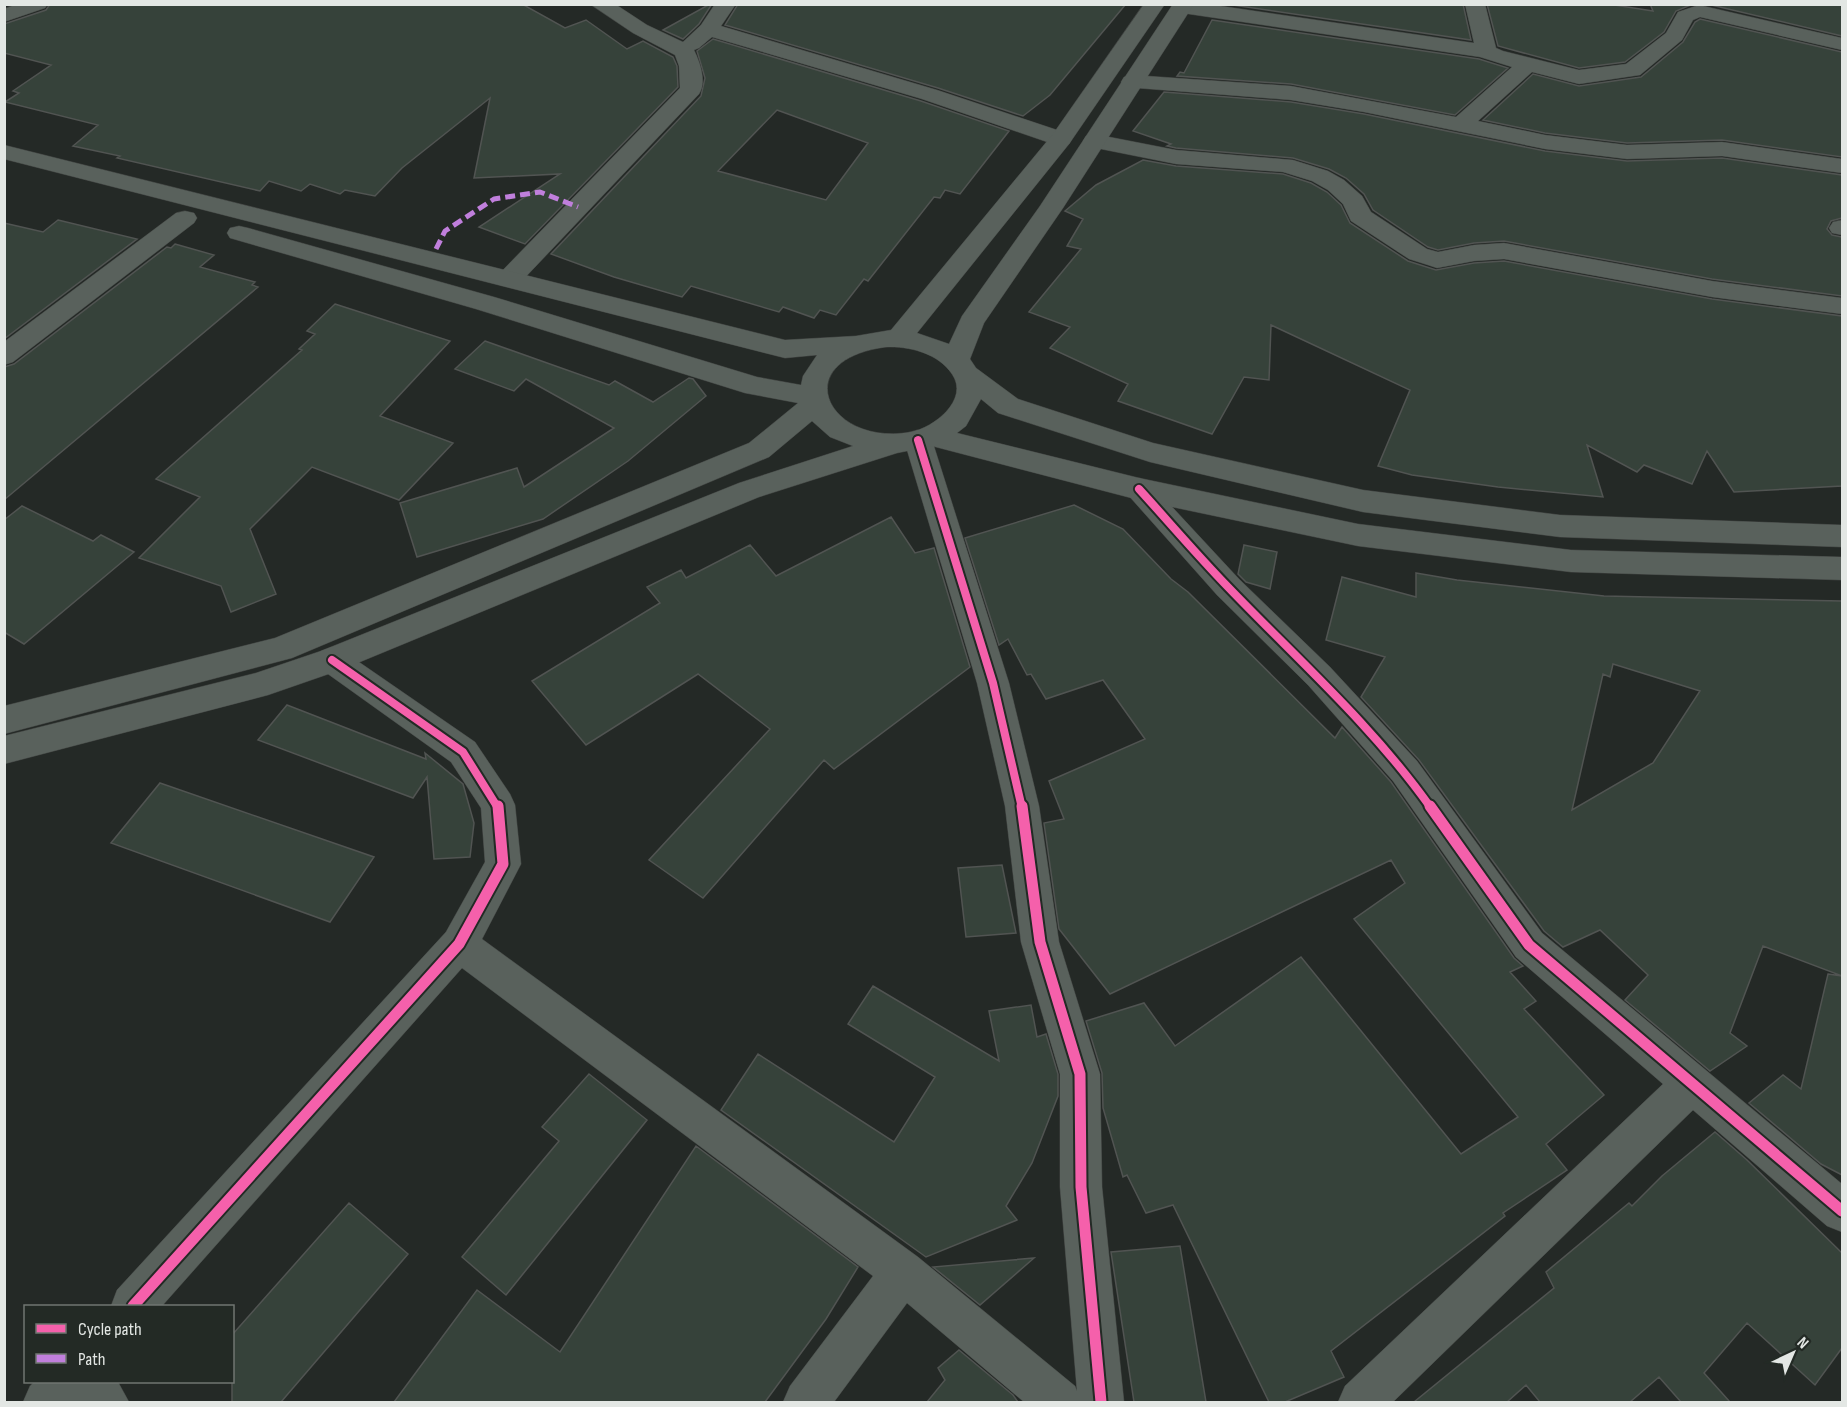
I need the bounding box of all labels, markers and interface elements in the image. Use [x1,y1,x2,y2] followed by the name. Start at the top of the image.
[24,1305,234,1383] legend
[78,1319,142,1340] text: Cycle path
[1763,1323,1823,1383] north arrow
[1793,1333,1812,1353] text: N
[78,1349,106,1370] text: Path

